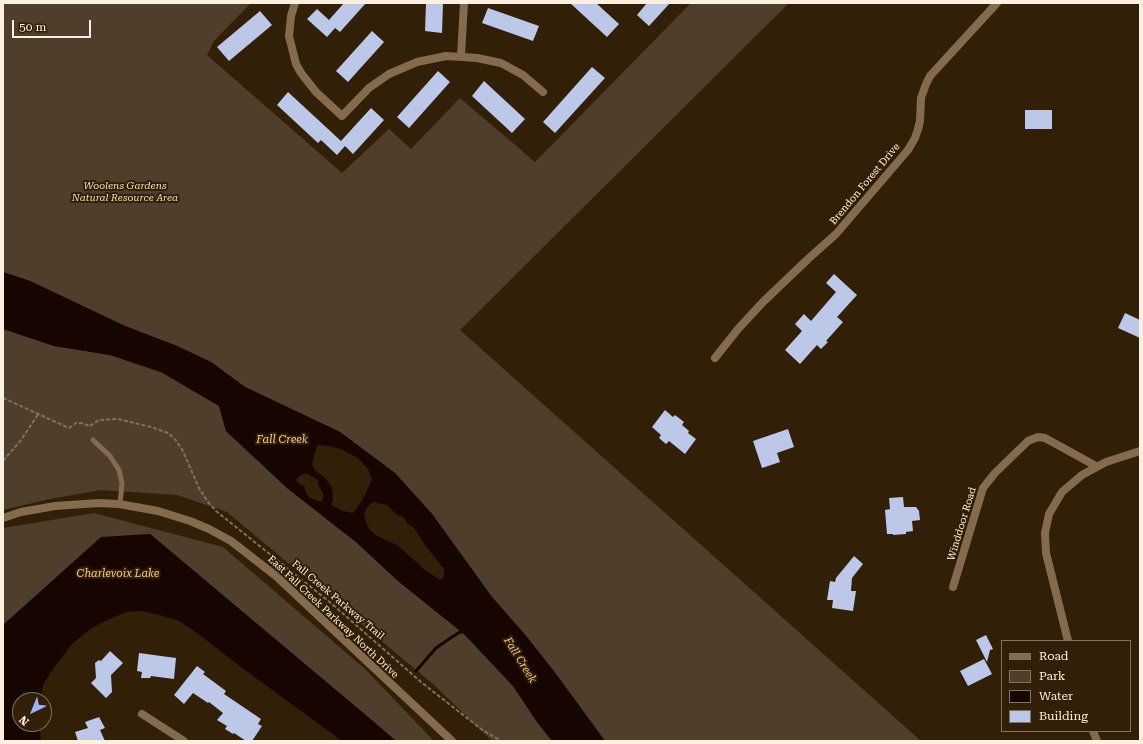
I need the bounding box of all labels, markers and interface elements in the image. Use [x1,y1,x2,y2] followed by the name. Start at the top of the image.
[14,12,93,38] scale bar
[19,20,46,34] text: 50 m
[827,141,903,227] street label: Brendon Forest Drive
[72,180,178,204] park label: Woolens Gardens Natural Resource Area
[256,433,308,447] water label: Fall Creek
[945,486,979,562] street label: Winddoor Road
[265,553,401,681] street label: East Fall Creek Parkway North Drive
[289,558,387,642] street label: Fall Creek Parkway Trail
[77,567,159,581] water label: Charlevoix Lake
[501,635,539,685] water label: Fall Creek
[1001,640,1131,732] legend
[1039,649,1068,663] text: Road
[1039,669,1065,683] text: Park
[1039,689,1073,703] text: Water
[12,692,52,732] north arrow
[1039,709,1088,723] text: Building
[17,713,32,728] text: N

